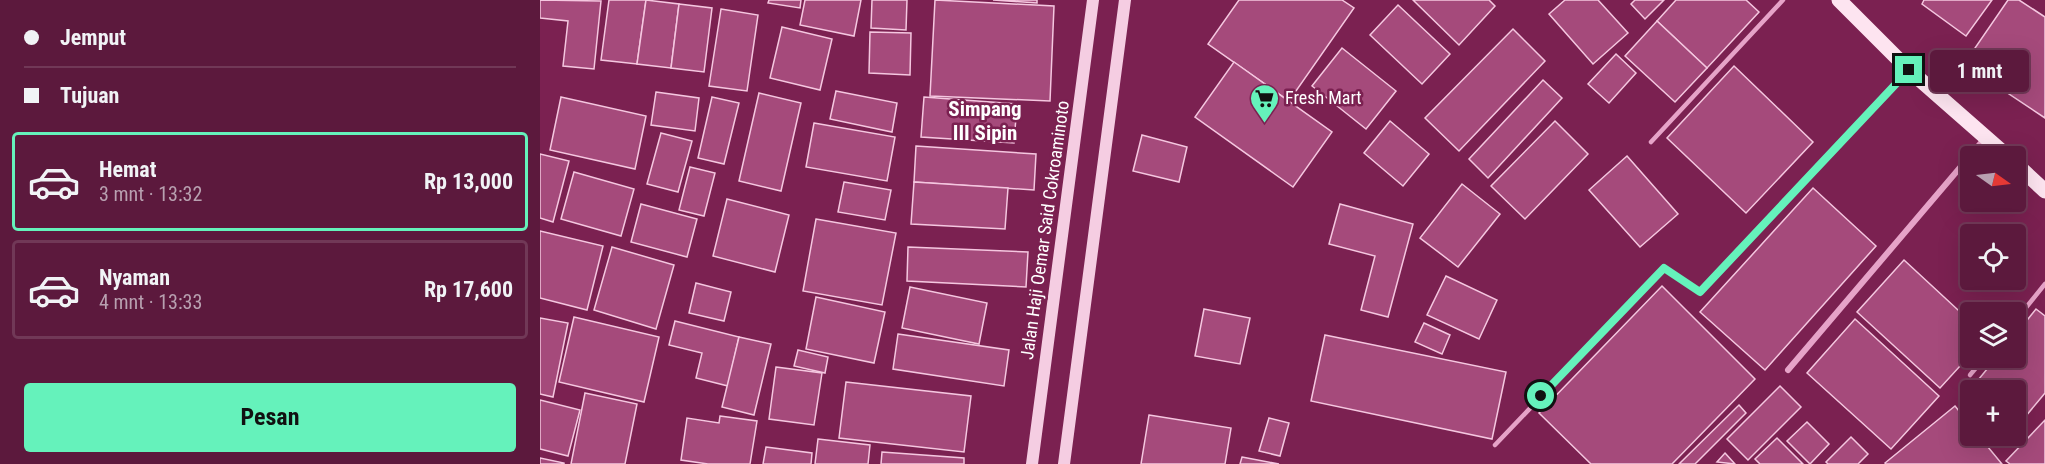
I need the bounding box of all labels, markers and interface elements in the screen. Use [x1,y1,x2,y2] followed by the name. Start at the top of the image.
[60,25,126,50] text: Jemput
[1930,49,2029,91] callout: 1 mnt
[1895,56,1922,83] route end
[1957,59,2002,83] text: 1 mnt
[1248,82,1280,124] supermarket icon: Fresh Mart
[60,83,119,108] text: Tujuan
[1285,87,1362,108] place label: Fresh Mart
[948,97,1022,145] district label: Simpang III Sipin
[1016,99,1073,361] street label: Jalan Haji Oemar Said Cokroaminoto
[1960,146,2026,212] north arrow
[1960,146,2026,446] map controls
[27,155,81,209] icon: car
[99,157,156,182] text: Hemat
[424,169,513,194] text: Rp 13,000
[99,182,202,206] text: 3 mnt · 13:32
[1960,224,2026,290] button: locate
[27,263,81,317] icon: car
[99,265,170,290] text: Nyaman
[424,277,513,302] text: Rp 17,600
[99,290,202,314] text: 4 mnt · 13:33
[1960,302,2026,368] button: layers
[1960,380,2026,446] button: +
[1527,382,1554,409] route start
[24,383,516,452] button: Pesan

